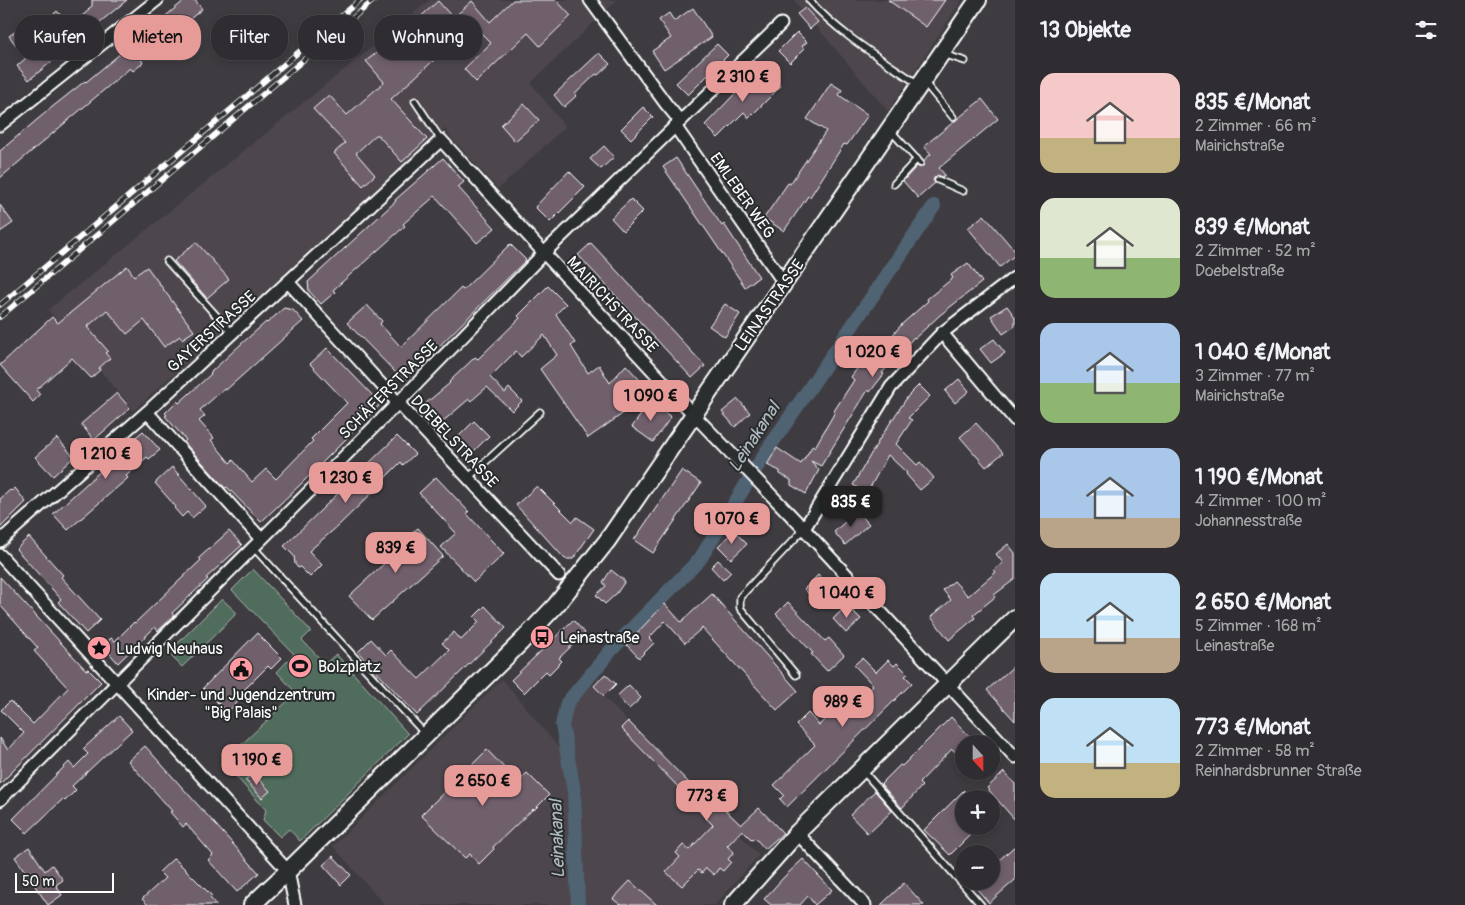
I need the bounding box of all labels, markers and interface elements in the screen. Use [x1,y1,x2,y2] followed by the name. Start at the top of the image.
[15,15,104,60] chip: Kaufen
[114,15,201,60] chip: Mieten
[211,15,288,60] chip: Filter
[298,15,364,60] chip: Neu
[374,15,482,60] chip: Wohnung
[1412,16,1440,44] icon: filters
[1040,17,1131,44] text: 13 Objekte
[697,61,789,103] pin: 2 310 €
[717,67,769,87] text: 2 310 €
[1195,89,1310,116] text: 835 €/Monat
[1080,93,1140,153] icon: home
[1195,116,1317,136] text: 2 Zimmer · 66 m²
[1195,136,1284,156] text: Mairichstraße
[705,149,779,242] street label: EMLEBER WEG
[1195,214,1310,241] text: 839 €/Monat
[1080,218,1140,278] icon: home
[1195,241,1316,261] text: 2 Zimmer · 52 m²
[562,252,662,357] street label: MAIRICHSTRASSE
[731,256,809,355] street label: LEINASTRASSE
[1195,261,1284,281] text: Doebelstraße
[163,287,260,377] street label: GAYERSTRASSE
[335,336,443,444] street label: SCHÄFERSTRASSE
[827,336,919,378] pin: 1 020 €
[1195,339,1330,366] text: 1 040 €/Monat
[846,342,900,362] text: 1 020 €
[1080,343,1140,403] icon: home
[1195,366,1315,386] text: 3 Zimmer · 77 m²
[605,380,697,422] pin: 1 090 €
[624,386,678,406] text: 1 090 €
[1195,386,1284,406] text: Mairichstraße
[406,391,502,492] street label: DOEBELSTRASSE
[723,397,786,477] water label: Leinakanal
[60,438,152,480] pin: 1 210 €
[81,444,131,464] text: 1 210 €
[300,462,392,504] pin: 1 230 €
[1195,464,1323,491] text: 1 190 €/Monat
[320,468,372,488] text: 1 230 €
[1080,468,1140,528] icon: home
[816,486,886,528] pin: 835 €
[1195,491,1327,511] text: 4 Zimmer · 100 m²
[831,492,871,512] text: 835 €
[686,502,778,545] pin: 1 070 €
[705,509,759,529] text: 1 070 €
[1195,511,1302,531] text: Johannesstraße
[361,532,431,574] pin: 839 €
[376,538,416,558] text: 839 €
[801,576,893,619] pin: 1 040 €
[820,583,874,603] text: 1 040 €
[1195,589,1331,616] text: 2 650 €/Monat
[1080,593,1140,653] icon: home
[1195,616,1321,636] text: 5 Zimmer · 168 m²
[529,624,555,650] bus stop icon: Leinastraße
[560,628,640,648] place label: Leinastraße
[86,635,112,661] place icon: Ludwig Neuhaus
[1195,636,1274,656] text: Leinastraße
[116,639,223,659] place label: Ludwig Neuhaus
[287,653,313,679] sports icon: Bolzplatz
[228,656,254,682] public building icon: Kinder- und Jugendzentrum "Big Palais"
[318,657,381,677] place label: Bolzplatz
[147,685,335,723] place label: Kinder- und Jugendzentrum "Big Palais"
[808,686,878,728] pin: 989 €
[824,692,862,712] text: 989 €
[1195,714,1311,741] text: 773 €/Monat
[1080,718,1140,778] icon: home
[955,735,1000,780] north arrow
[955,735,1000,890] map controls
[1195,741,1315,761] text: 2 Zimmer · 58 m²
[211,744,303,786] pin: 1 190 €
[232,750,282,770] text: 1 190 €
[1195,761,1362,781] text: Reinhardsbrunner Straße
[437,764,529,807] pin: 2 650 €
[455,771,511,791] text: 2 650 €
[672,780,742,822] pin: 773 €
[687,786,727,806] text: 773 €
[955,790,1000,835] button: +
[545,798,570,879] water label: Leinakanal
[955,845,1000,890] button: −
[15,870,114,893] scale bar
[22,873,55,890] text: 50 m

